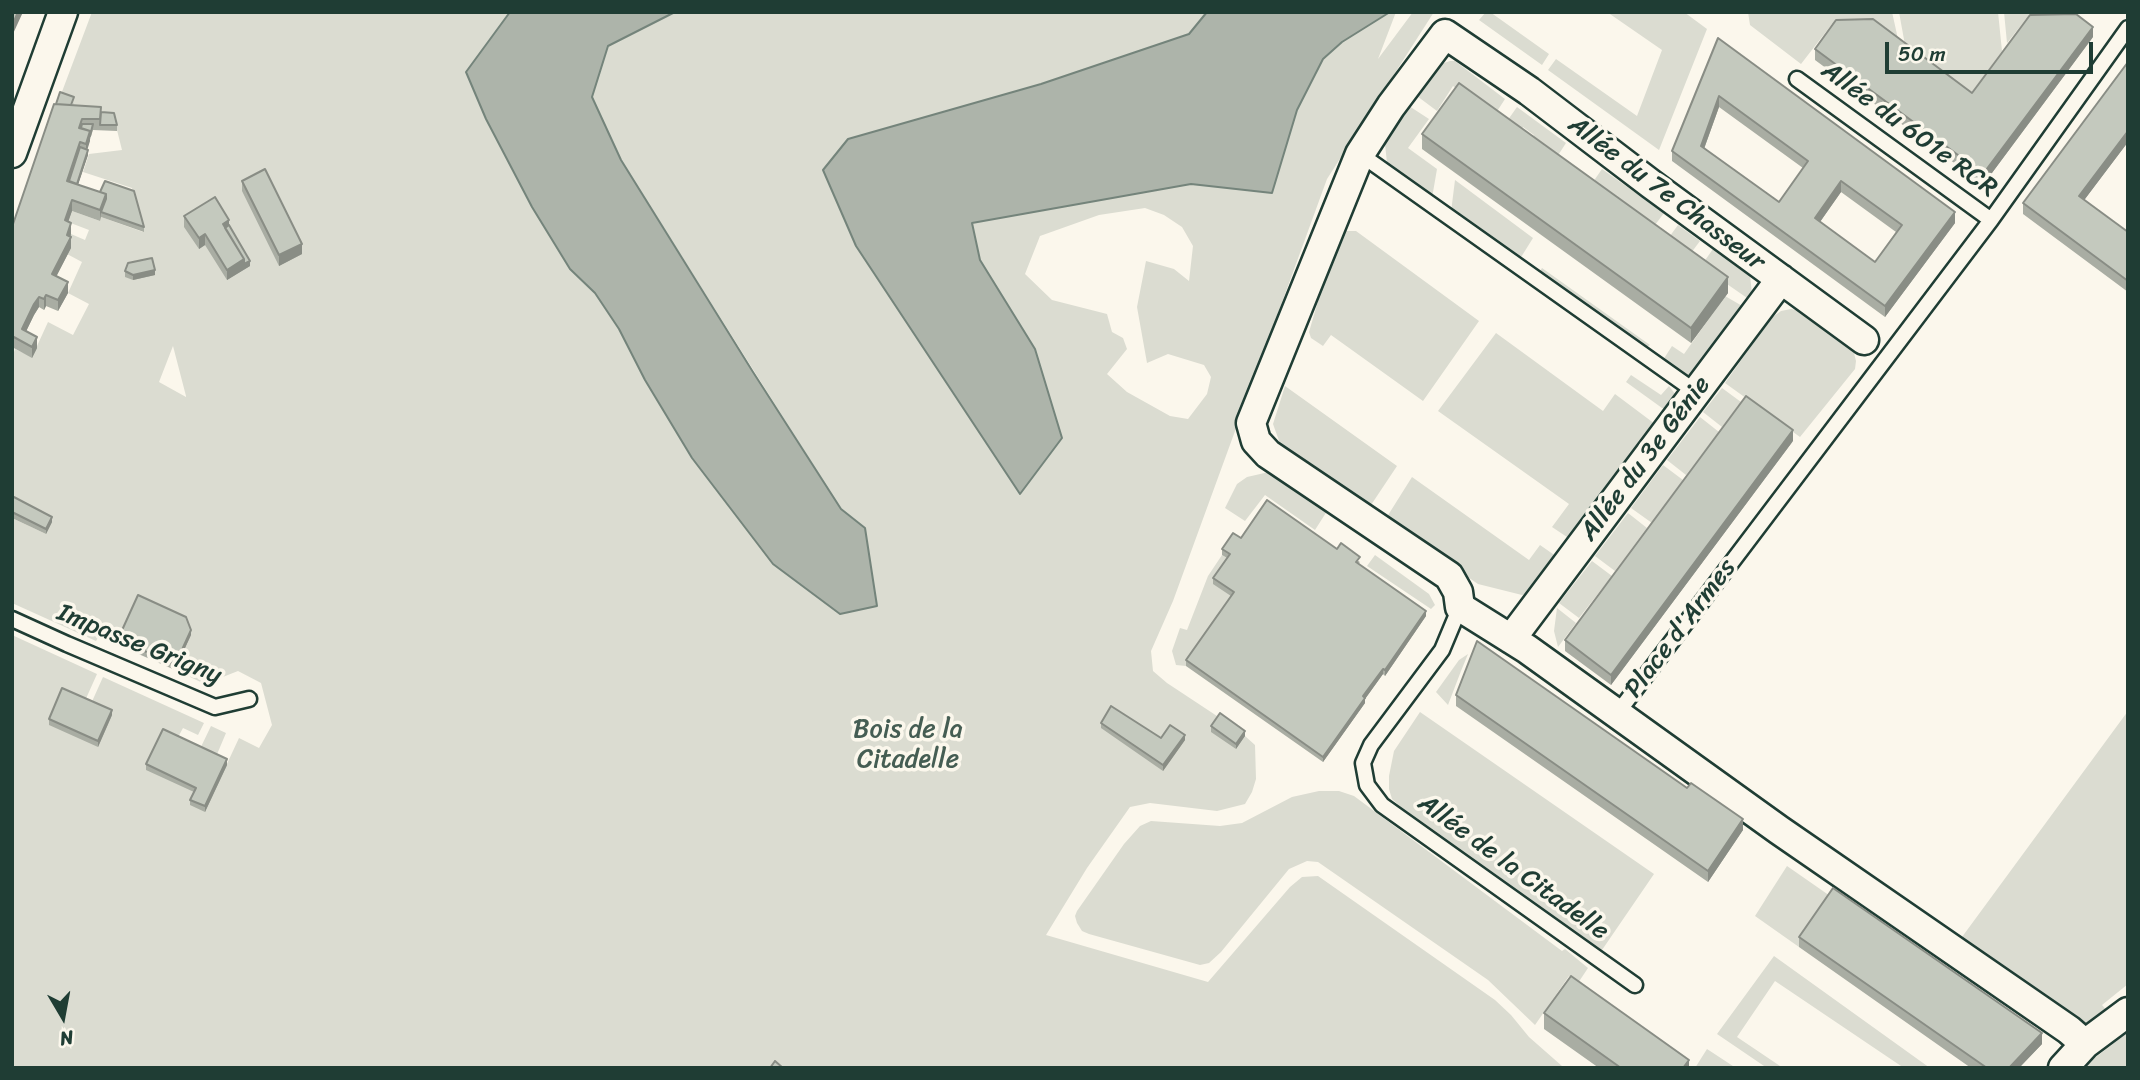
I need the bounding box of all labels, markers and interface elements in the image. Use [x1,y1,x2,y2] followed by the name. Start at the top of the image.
[1888,28,2096,72] scale bar
[1898,35,1946,73] text: 50 m
[1815,56,2003,204] street label: Allée du 601e RCR
[1561,110,1771,278] street label: Allée du 7e Chasseur
[1574,370,1718,548] street label: Allée du 3e Génie
[1619,553,1743,705] street label: Place d'Armes
[52,598,226,692] street label: Impasse Grigny
[853,714,963,776] park label: Bois de la Citadelle
[1411,788,1615,948] street label: Allée de la Citadelle
[28,982,98,1052] north arrow
[57,1021,76,1056] text: N

